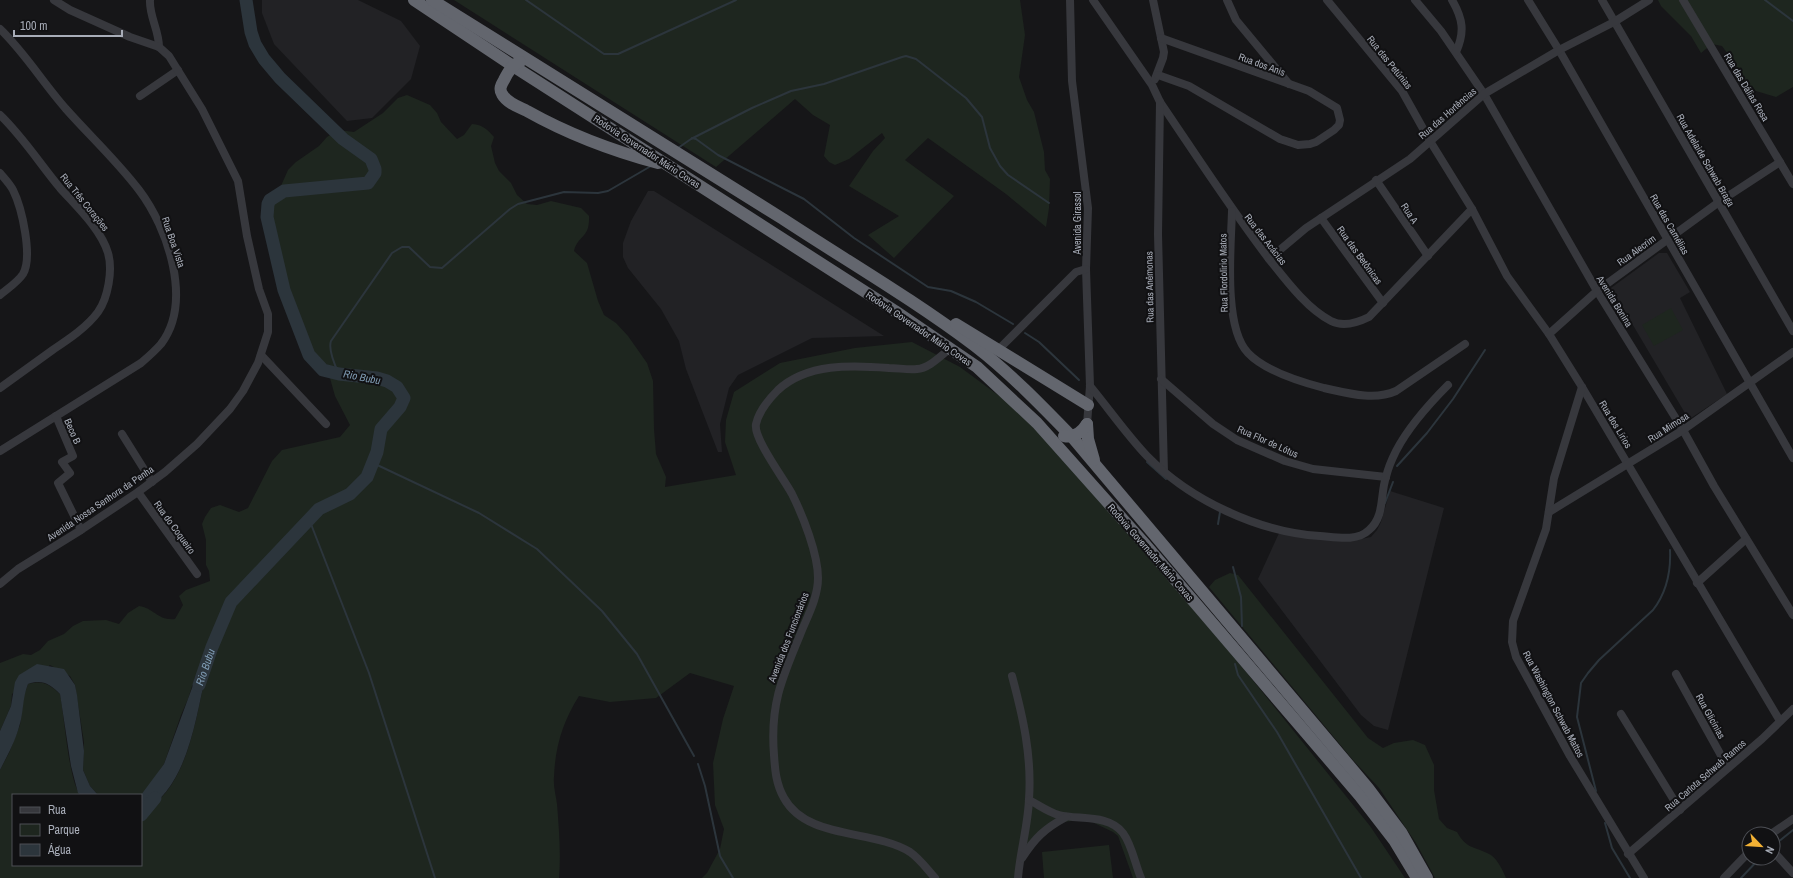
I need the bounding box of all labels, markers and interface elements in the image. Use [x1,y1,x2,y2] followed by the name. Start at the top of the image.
[14,12,122,38] scale bar
[20,18,47,34] text: 100 m
[1364,33,1415,92] street label: Rua das Petúnias
[1237,50,1287,79] street label: Rua dos Anis
[1721,51,1772,124] street label: Rua das Dálias Rosa
[1416,85,1479,142] street label: Rua das Hortências
[591,112,703,191] street label: Rodovia Governador Mário Covas
[1674,112,1738,209] street label: Rua Adelaide Schwab Braga
[57,171,112,234] street label: Rua Três Corações
[1071,191,1084,255] street label: Avenida Girassol
[1647,192,1692,257] street label: Rua das Camélias
[1398,200,1422,227] street label: Rua A
[1242,211,1290,268] street label: Rua das Acácias
[159,215,188,270] street label: Rua Boa Vista
[1334,223,1385,287] street label: Rua das Betônicas
[1614,232,1658,269] street label: Rua Alecrim
[1216,233,1231,313] street label: Rua Flordolirio Matos
[1142,251,1157,323] street label: Rua das Anêmonas
[1593,272,1636,330] street label: Avenida Bonina
[863,288,974,369] street label: Rodovia Governador Mário Covas
[342,367,382,387] water label: Rio Bubu
[1596,398,1635,450] street label: Rua dos Lírios
[1645,409,1692,446] street label: Rua Mimosa
[61,416,84,446] street label: Beco B
[1235,422,1300,461] street label: Rua Flor de Lótus
[44,463,157,545] street label: Avenida Nossa Senhora da Penha
[151,498,198,557] street label: Rua do Coqueiro
[1105,501,1196,604] street label: Rodovia Governador Mário Covas
[765,590,812,685] street label: Avenida dos Funcionários
[192,647,218,687] water label: Rio Bubu
[1520,649,1587,760] street label: Rua Washington Schwab Mattos
[1693,691,1728,741] street label: Rua Glicínias
[1662,737,1749,814] street label: Rua Carlota Schwab Ramos
[12,794,142,866] legend
[48,802,67,818] text: Rua
[48,822,80,838] text: Parque
[1741,826,1781,866] north arrow
[47,842,72,858] text: Água
[1762,844,1778,856] text: N

